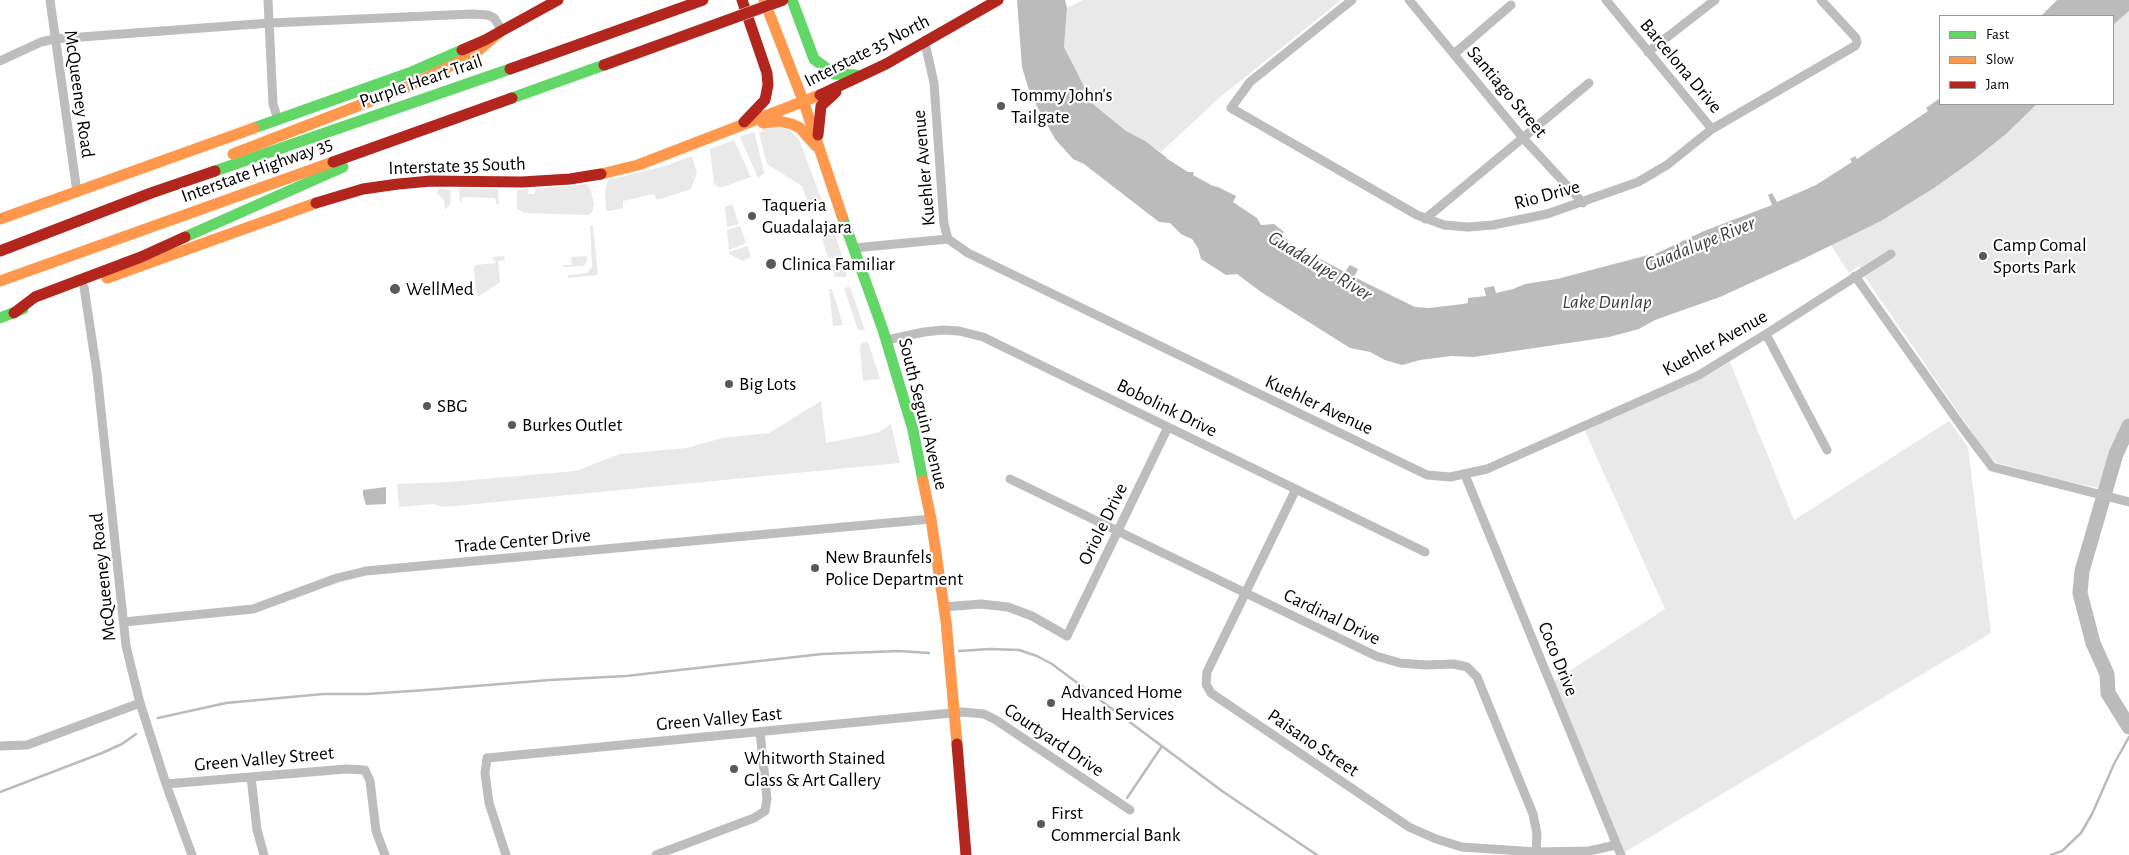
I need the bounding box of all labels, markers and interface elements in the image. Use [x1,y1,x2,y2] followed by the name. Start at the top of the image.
[800,10,934,92] street label: Interstate 35 North
[1635,14,1727,118] street label: Barcelona Drive
[1939,15,2114,105] legend
[1986,27,2009,42] text: Fast
[59,29,99,159] street label: McQueeney Road
[1462,41,1552,143] street label: Santiago Street
[356,49,486,113] street label: Purple Heart Trail
[1986,52,2014,67] text: Slow
[1986,77,2009,92] text: Jam
[1011,84,1113,128] place label: Tommy John's Tailgate
[995,100,1007,112] marker: Tommy John's Tailgate
[908,109,940,227] street label: Kuehler Avenue
[178,132,336,208] street label: Interstate Highway 35
[388,152,526,180] street label: Interstate 35 South
[1512,175,1582,215] street label: Rio Drive
[762,194,852,238] place label: Taqueria Guadalajara
[746,210,758,222] marker: Taqueria Guadalajara
[1641,211,1759,277] water label: Guadalupe River
[1264,226,1376,306] water label: Guadalupe River
[1993,234,2087,278] place label: Camp Comal Sports Park
[1977,250,1989,262] marker: Camp Comal Sports Park
[782,253,895,275] place label: Clinica Familiar
[764,257,778,271] marker: Clinica Familiar
[406,278,473,300] place label: WellMed
[388,282,402,296] marker: WellMed
[1562,290,1652,314] water label: Lake Dunlap
[1659,305,1771,381] street label: Kuehler Avenue
[893,336,953,492] street label: South Seguin Avenue
[1261,370,1377,440] street label: Kuehler Avenue
[739,373,796,395] place label: Big Lots
[1113,374,1221,442] street label: Bobolink Drive
[723,378,735,390] marker: Big Lots
[437,395,468,417] place label: SBG
[421,400,433,412] marker: SBG
[522,414,622,436] place label: Burkes Outlet
[506,419,518,431] marker: Burkes Outlet
[1073,479,1133,569] street label: Oriole Drive
[85,512,121,642] street label: McQueeney Road
[454,524,592,558] street label: Trade Center Drive
[825,546,963,590] place label: New Braunfels Police Department
[809,562,821,574] marker: New Braunfels Police Department
[1280,584,1384,650] street label: Cardinal Drive
[1533,619,1583,699] street label: Coco Drive
[1061,681,1182,725] place label: Advanced Home Health Services
[1045,697,1057,709] marker: Advanced Home Health Services
[1000,698,1108,782] street label: Courtyard Drive
[655,702,783,736] street label: Green Valley East
[1263,704,1363,782] street label: Paisano Street
[193,742,335,776] street label: Green Valley Street
[744,747,885,791] place label: Whitworth Stained Glass & Art Gallery
[728,763,740,775] marker: Whitworth Stained Glass & Art Gallery
[1051,802,1181,846] place label: First Commercial Bank
[1035,818,1047,830] marker: First Commercial Bank

